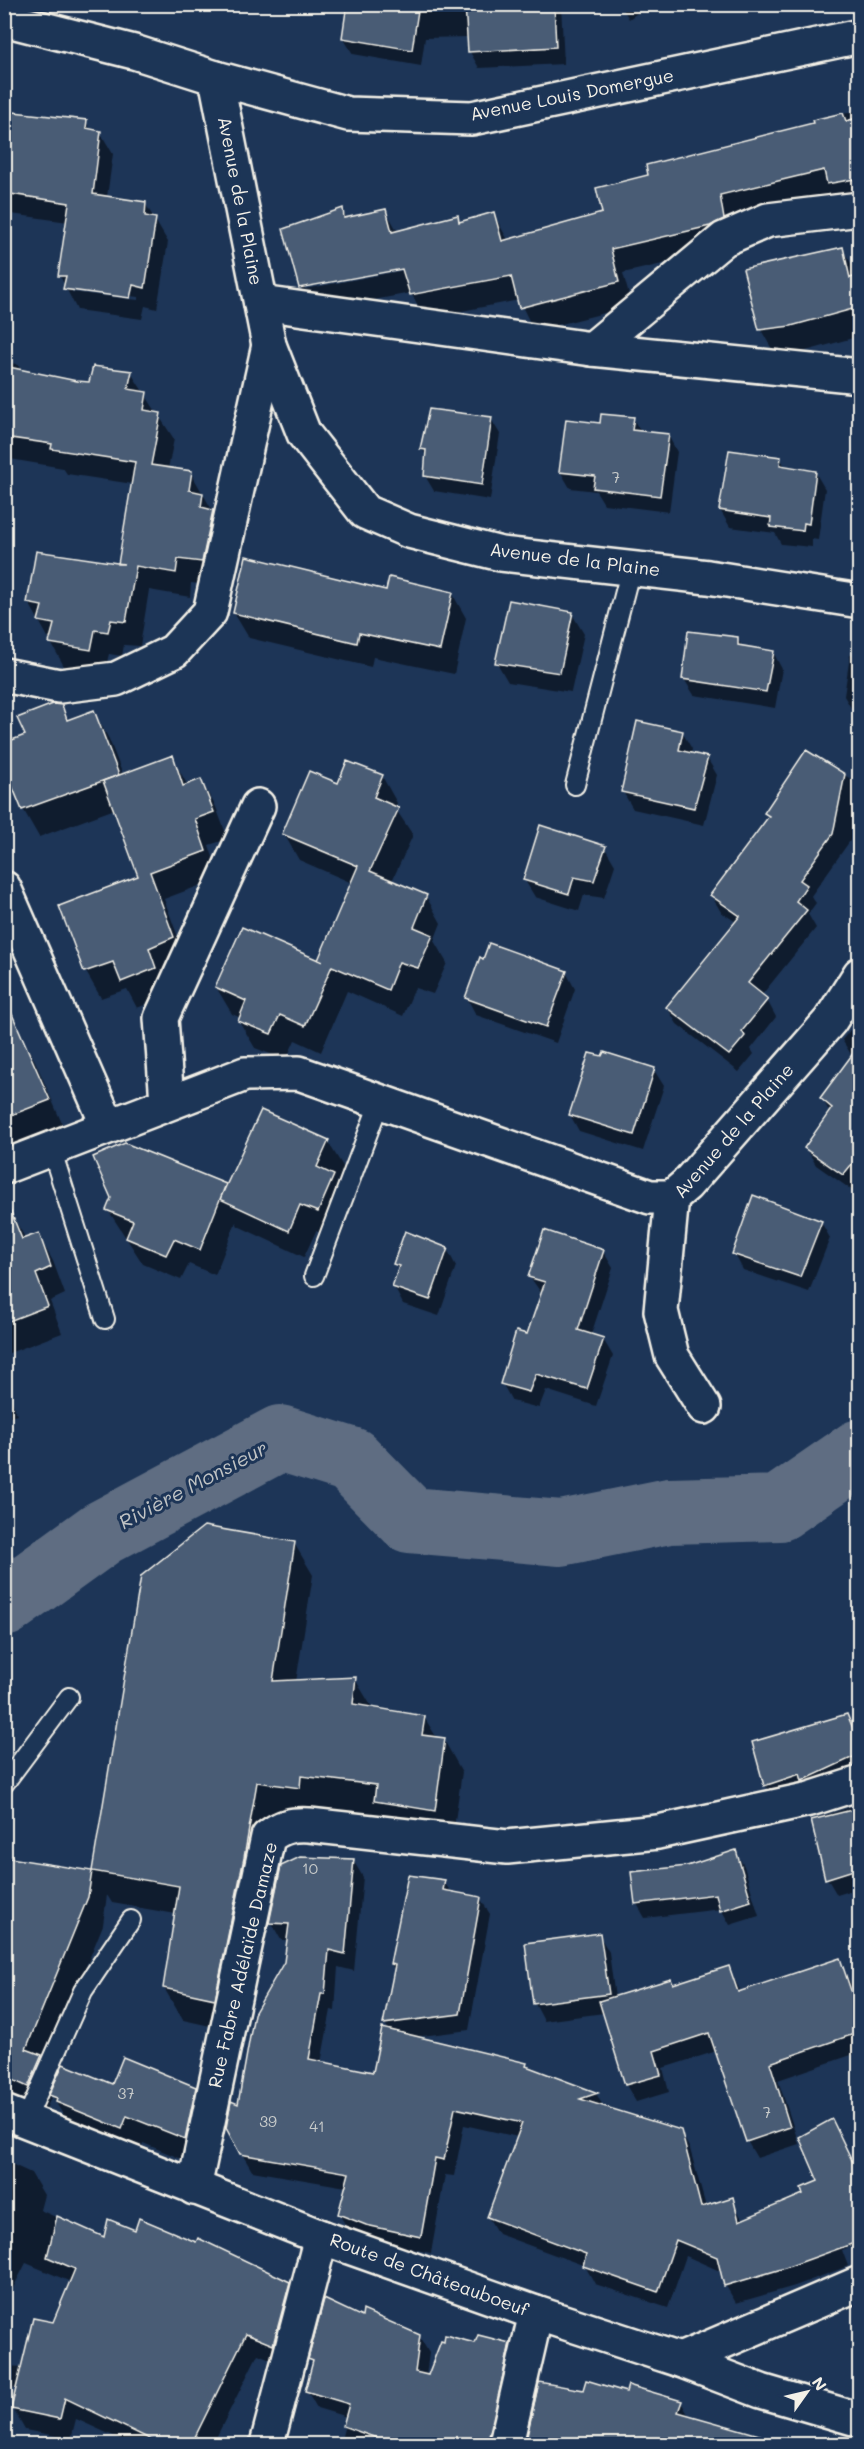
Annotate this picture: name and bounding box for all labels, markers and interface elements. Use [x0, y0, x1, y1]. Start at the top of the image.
street label: Avenue Louis Domergue [468, 62, 676, 126]
street label: Avenue de la Plaine [213, 114, 269, 287]
house number: 7 [612, 467, 620, 487]
street label: Avenue de la Plaine [489, 537, 662, 581]
street label: Avenue de la Plaine [668, 1058, 798, 1203]
water label: Rivière Monsieur [114, 1434, 271, 1534]
street label: Rue Fabre Adélaïde Damaze [202, 1839, 282, 2090]
house number: 10 [302, 1858, 318, 1878]
house number: 37 [117, 2083, 135, 2103]
house number: 7 [763, 2102, 771, 2122]
house number: 39 [259, 2111, 277, 2131]
house number: 41 [309, 2116, 325, 2136]
street label: Route de Châteauboeuf [327, 2227, 533, 2322]
north arrow [777, 2362, 837, 2422]
text: N [808, 2372, 832, 2394]

